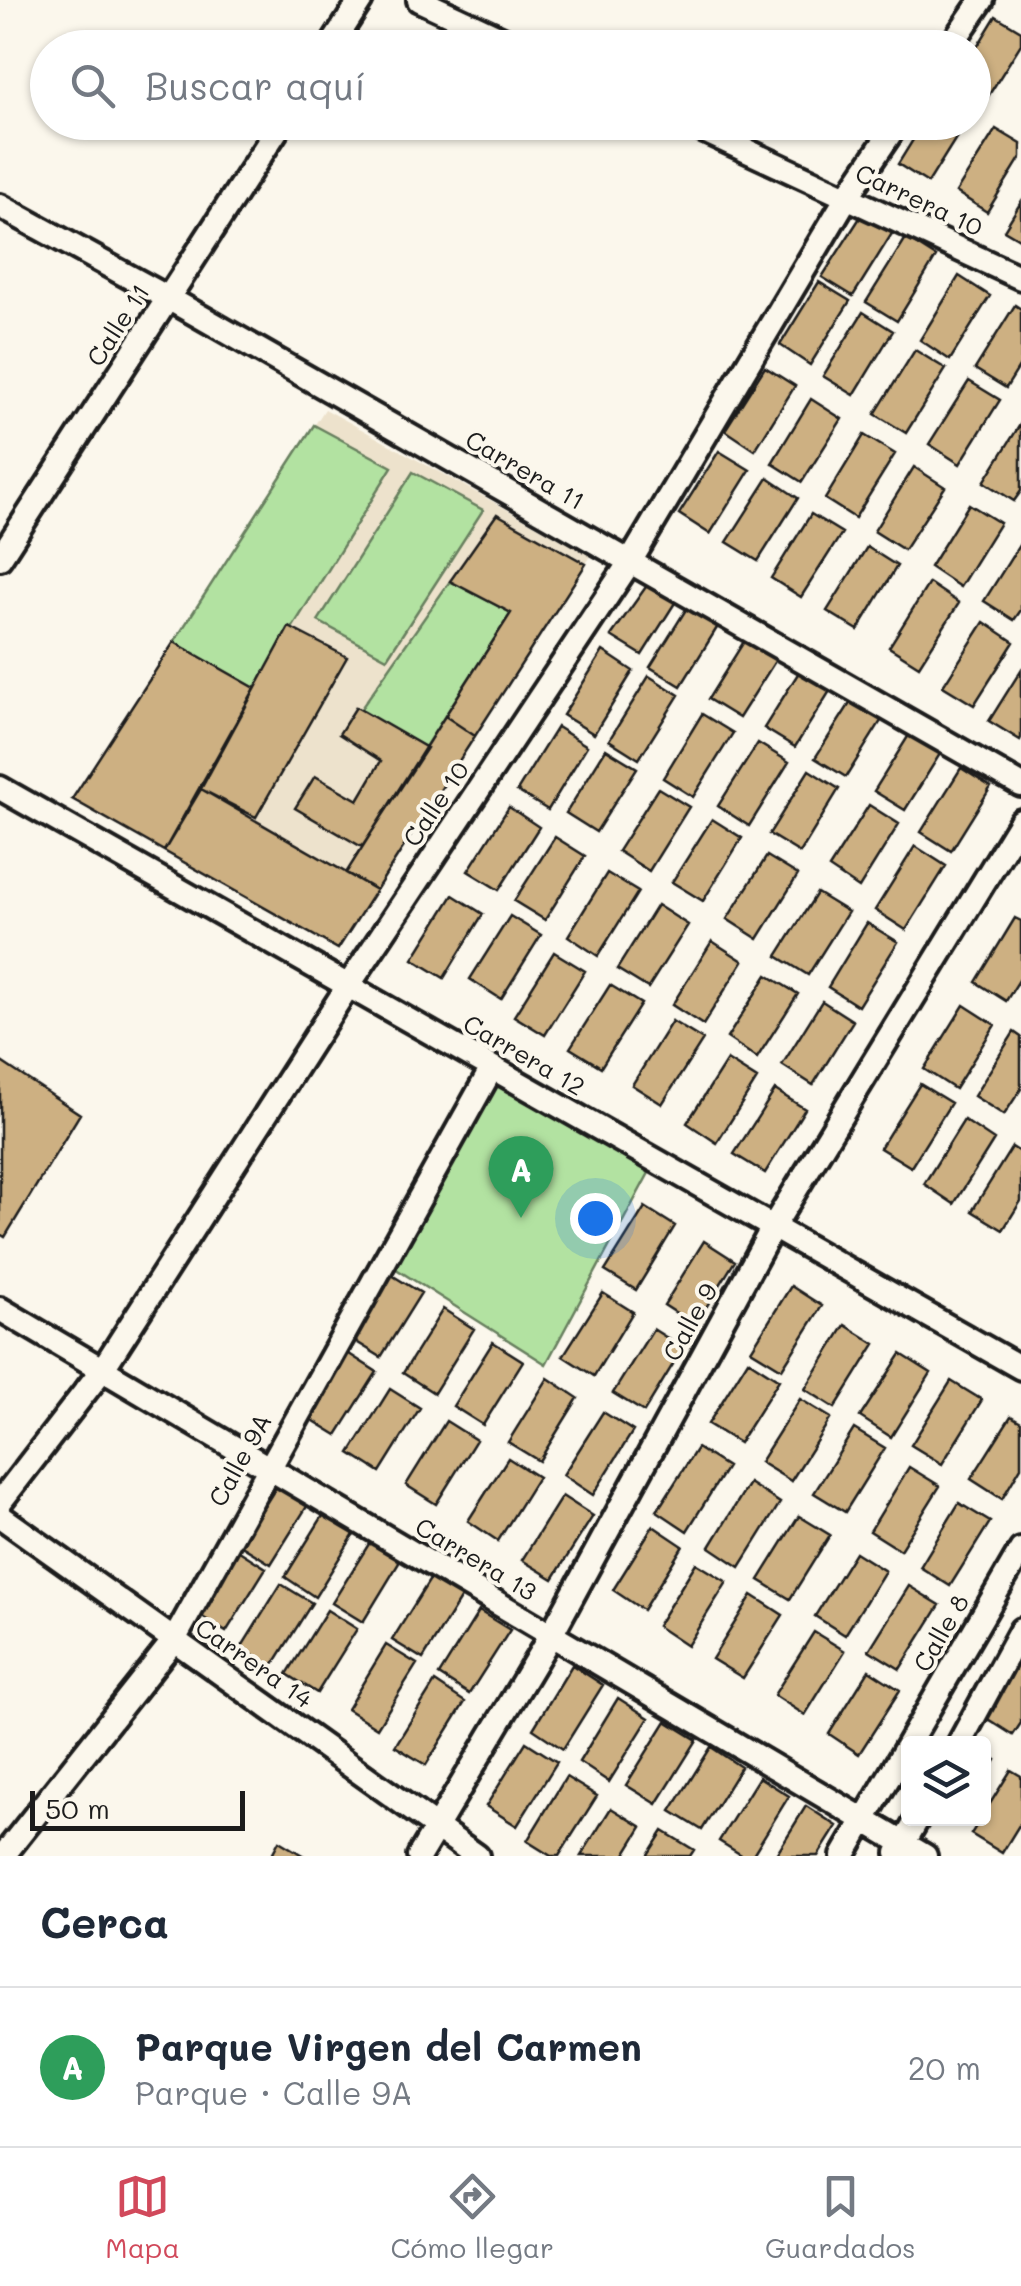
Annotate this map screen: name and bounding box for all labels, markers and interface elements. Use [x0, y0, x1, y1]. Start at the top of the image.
search box [30, 30, 991, 140]
icon: search [65, 58, 120, 113]
text: Buscar aquí [145, 60, 366, 110]
street label: Carrera 10 [851, 156, 988, 242]
street label: Calle 11 [79, 277, 156, 372]
street label: Carrera 11 [460, 422, 591, 516]
street label: Calle 10 [395, 755, 475, 852]
street label: Carrera 12 [458, 1006, 591, 1102]
pin: A [488, 1136, 554, 1218]
your location [570, 1193, 621, 1244]
street label: Calle 9 [655, 1277, 724, 1366]
street label: Calle 9A [201, 1407, 278, 1512]
street label: Carrera 13 [410, 1509, 543, 1607]
street label: Calle 8 [905, 1588, 975, 1677]
street label: Carrera 14 [190, 1610, 320, 1714]
map controls [901, 1736, 991, 1826]
button: layers [901, 1736, 991, 1826]
scale bar [30, 1786, 245, 1830]
text: 50 m [45, 1790, 110, 1826]
text: Cerca [40, 1894, 169, 1949]
text: Parque Virgen del Carmen [135, 2021, 642, 2071]
text: A [61, 2046, 84, 2088]
text: 20 m [908, 2046, 981, 2088]
text: Parque · Calle 9A [135, 2071, 413, 2113]
tab: Mapa [105, 2169, 180, 2265]
tab: Cómo llegar [391, 2169, 554, 2265]
tab: Guardados [765, 2169, 916, 2265]

